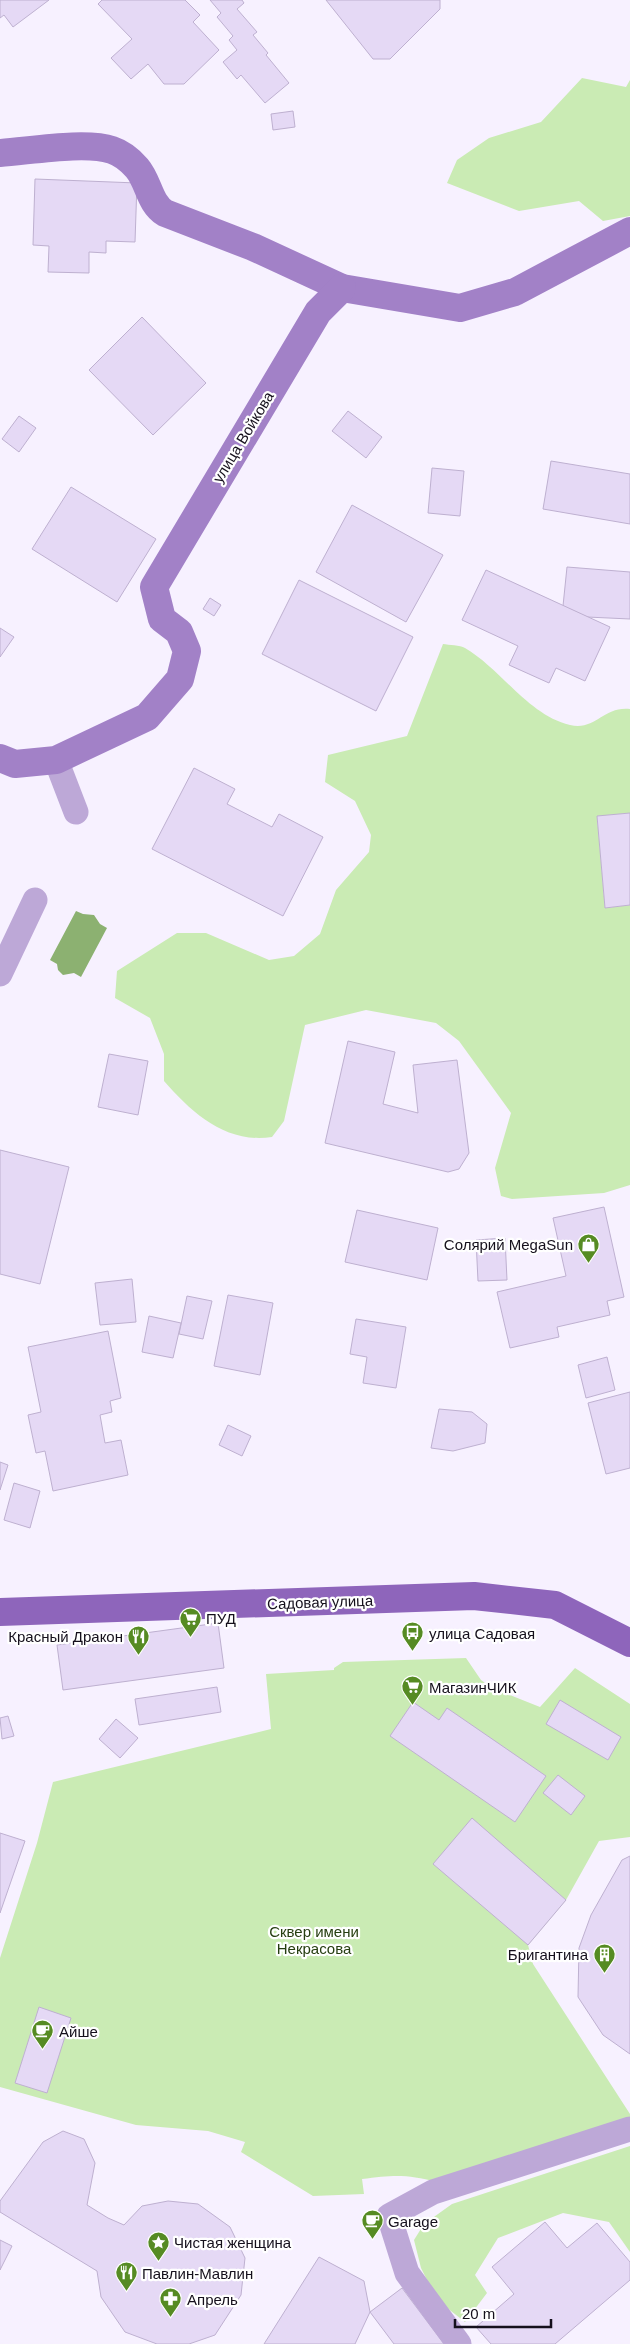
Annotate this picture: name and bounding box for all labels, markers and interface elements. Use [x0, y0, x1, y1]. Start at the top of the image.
street label: улица Войкова [209, 388, 277, 486]
shop icon: Солярий MegaSun [577, 1232, 601, 1263]
place label: Солярий MegaSun [444, 1236, 573, 1253]
street label: Садовая улица [267, 1592, 374, 1612]
supermarket icon: ПУД [178, 1606, 202, 1637]
place label: ПУД [206, 1610, 236, 1627]
bus stop icon: улица Садовая [401, 1621, 425, 1652]
restaurant icon: Красный Дракон [127, 1624, 151, 1655]
place label: улица Садовая [429, 1625, 535, 1642]
place label: Красный Дракон [8, 1628, 123, 1645]
supermarket icon: МагазинЧИК [401, 1675, 425, 1706]
place label: МагазинЧИК [429, 1679, 517, 1696]
park label: Сквер имени Некрасова [269, 1923, 359, 1957]
building icon: Бригантина [592, 1942, 616, 1973]
place label: Бригантина [508, 1946, 589, 1963]
cafe icon: Айше [31, 2019, 55, 2050]
place label: Айше [59, 2023, 98, 2040]
cafe icon: Garage [360, 2209, 384, 2240]
place label: Garage [388, 2213, 438, 2230]
place icon: Чистая женщина [146, 2230, 170, 2261]
place label: Чистая женщина [174, 2234, 292, 2251]
restaurant icon: Павлин-Мавлин [114, 2261, 138, 2292]
place label: Павлин-Мавлин [142, 2265, 253, 2282]
pharmacy icon: Апрель [159, 2287, 183, 2318]
place label: Апрель [187, 2291, 238, 2308]
scale bar [455, 2296, 551, 2328]
text: 20 m [462, 2305, 495, 2322]

